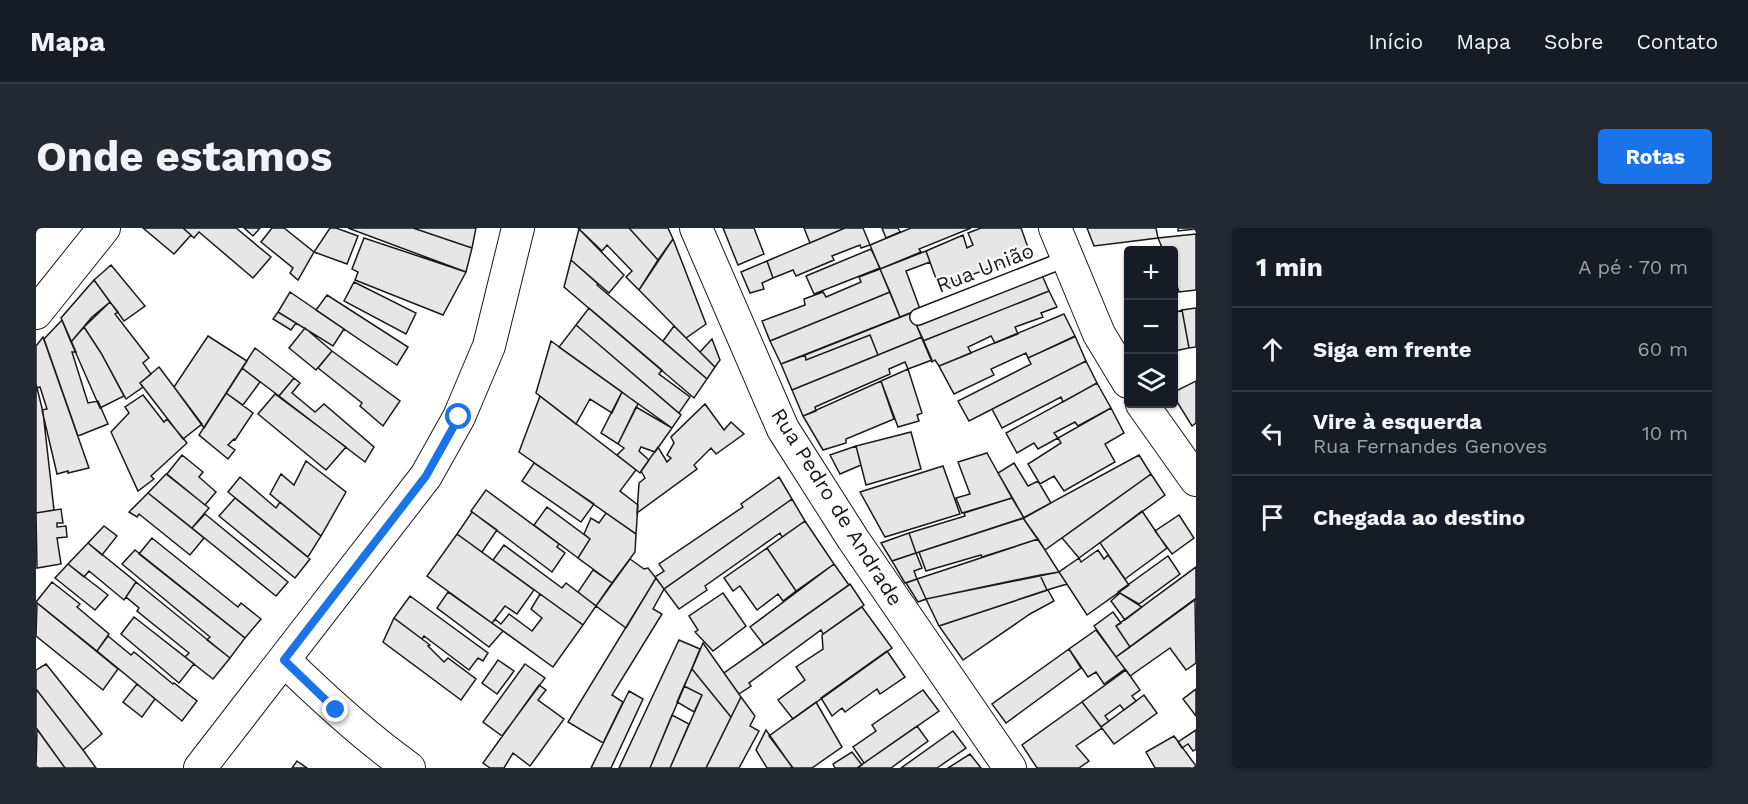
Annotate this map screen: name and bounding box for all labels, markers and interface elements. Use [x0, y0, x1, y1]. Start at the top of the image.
text: Mapa [30, 25, 105, 58]
text: Início [1368, 29, 1423, 54]
text: Mapa [1456, 29, 1511, 54]
text: Sobre [1544, 29, 1603, 54]
text: Contato [1636, 29, 1718, 54]
button: Rotas [1598, 129, 1712, 184]
text: Onde estamos [36, 132, 332, 181]
street label: Rua União [932, 237, 1037, 298]
map controls [1124, 246, 1178, 408]
button: + [1124, 246, 1178, 300]
text: 1 min [1256, 252, 1323, 282]
text: A pé · 70 m [1578, 255, 1688, 279]
button: − [1124, 300, 1178, 354]
icon: ahead [1256, 333, 1289, 366]
text: Siga em frente [1313, 337, 1471, 362]
text: 60 m [1638, 337, 1688, 361]
button: layers [1124, 354, 1178, 408]
route start [445, 403, 471, 429]
street label: Rua Pedro de Andrade [766, 403, 908, 610]
text: Vire à esquerda [1313, 409, 1482, 434]
icon: left [1256, 417, 1289, 450]
text: 10 m [1642, 421, 1688, 445]
text: Rua Fernandes Genoves [1313, 434, 1547, 458]
icon: arrive [1256, 501, 1289, 534]
text: Chegada ao destino [1313, 505, 1525, 530]
route end [322, 696, 348, 722]

